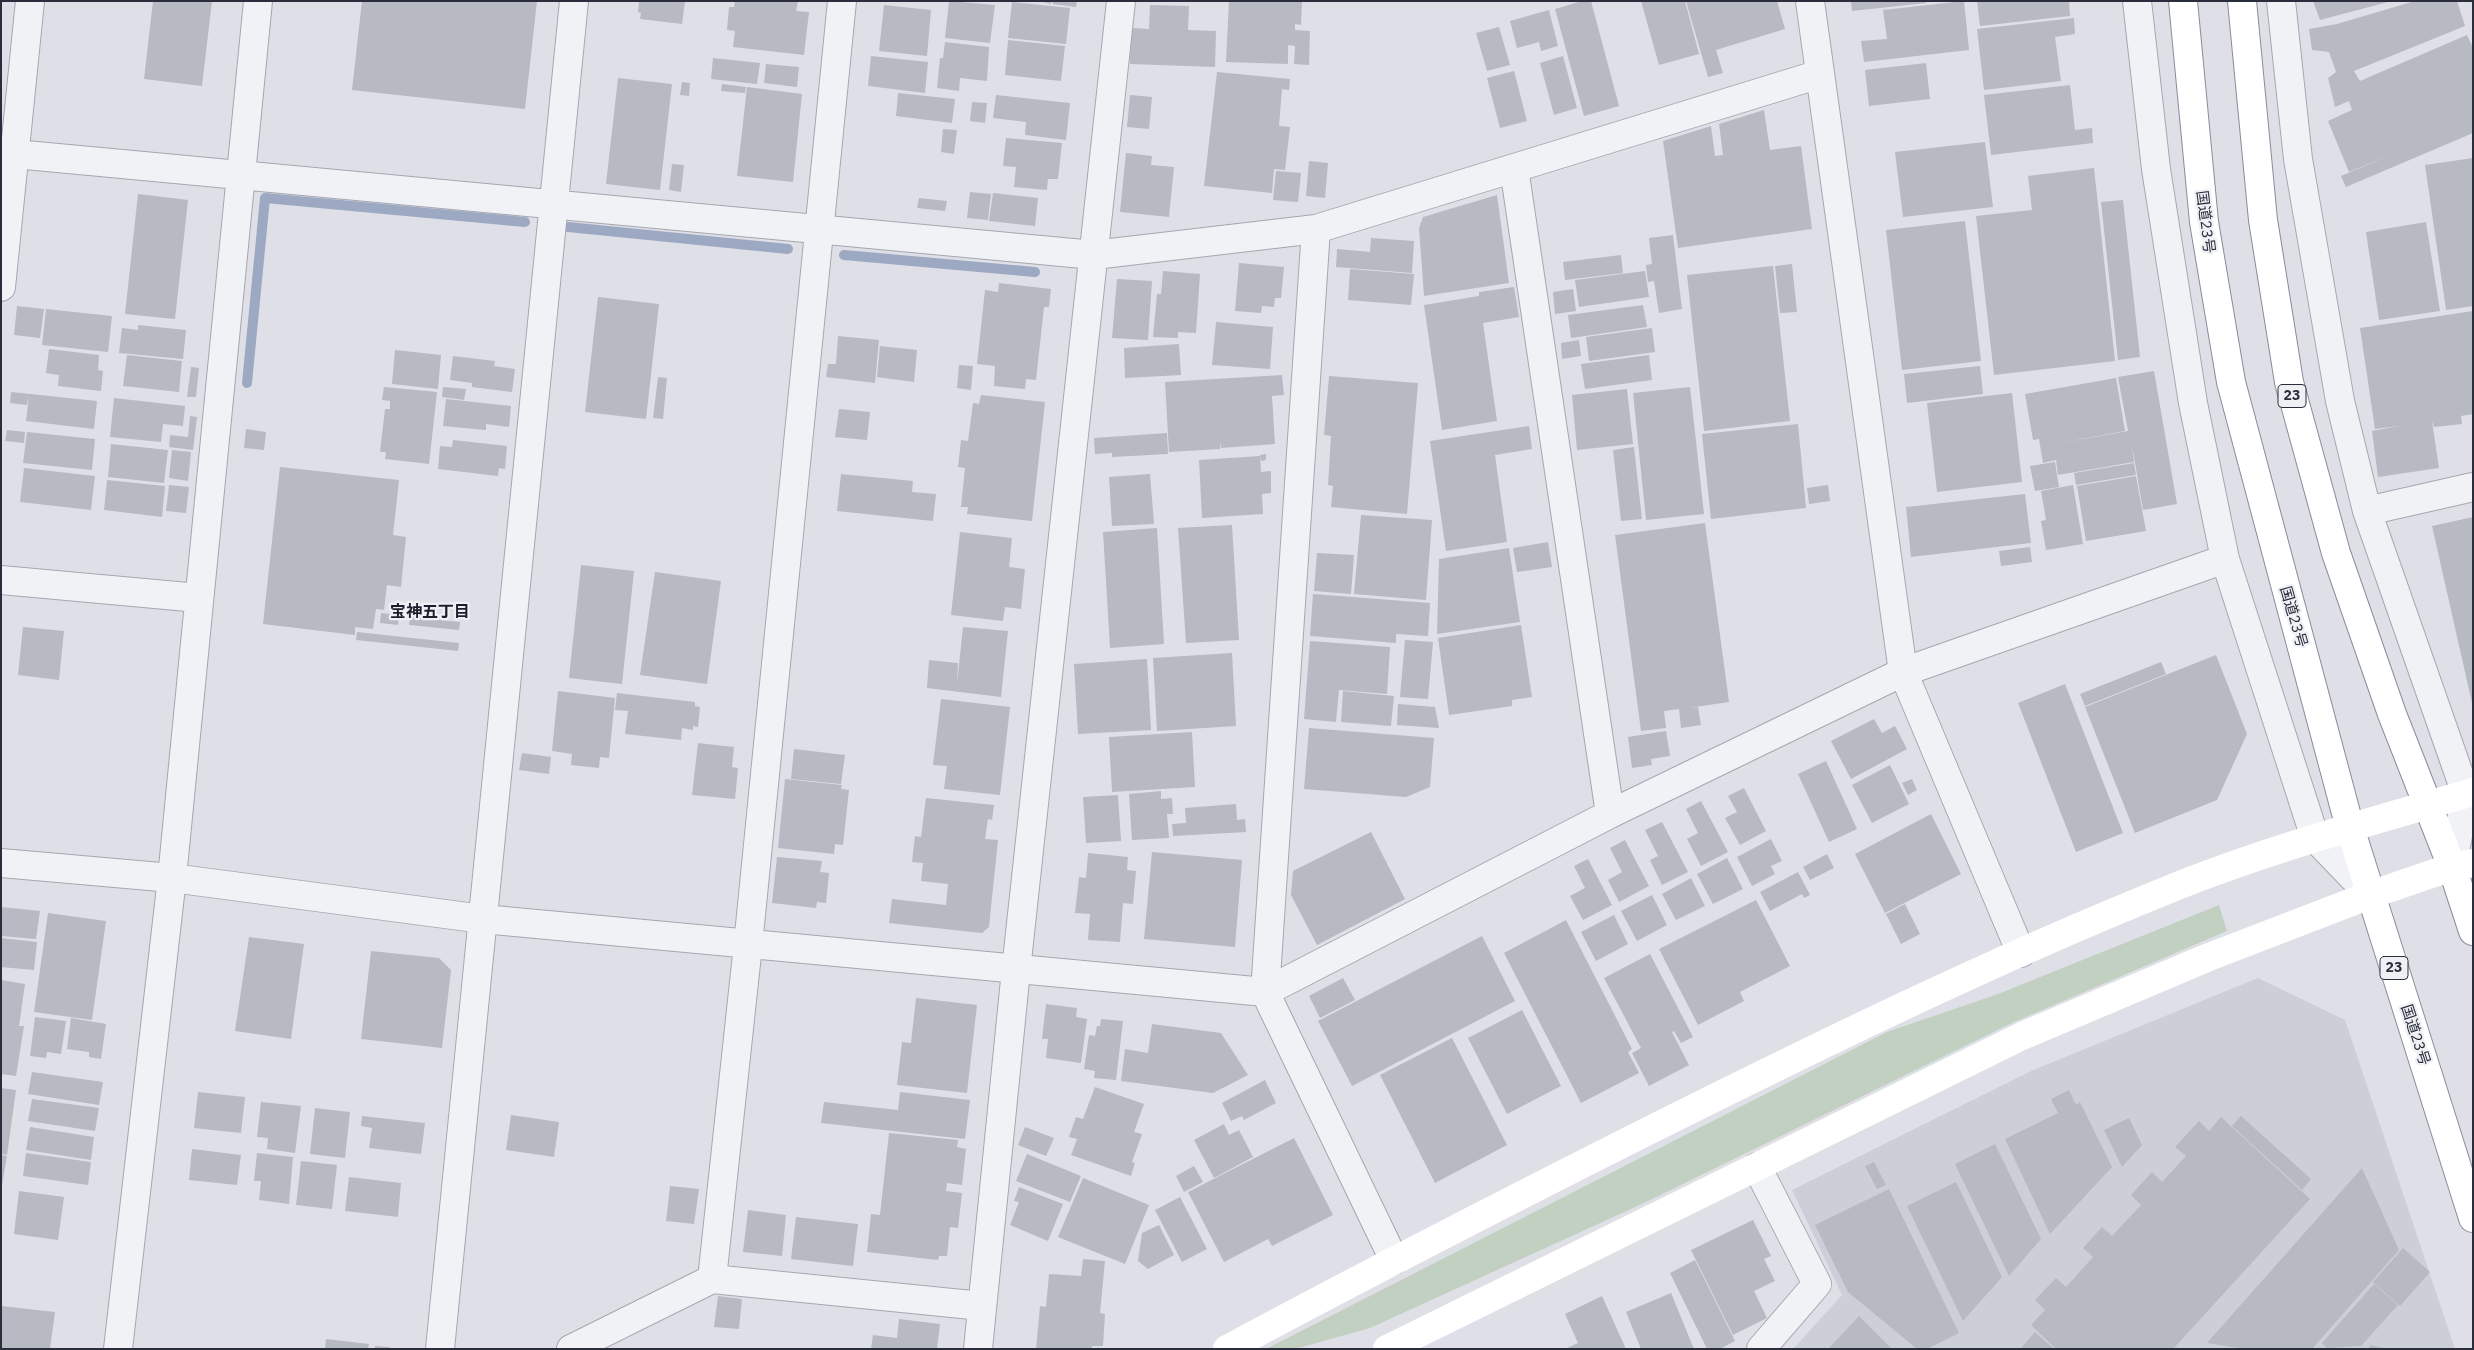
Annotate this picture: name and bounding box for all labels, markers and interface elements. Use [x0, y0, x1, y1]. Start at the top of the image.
street label: 国道23号 [2192, 190, 2218, 254]
road number: 23 [2278, 384, 2306, 408]
street label: 国道23号 [2276, 584, 2310, 650]
district label: 宝神五丁目 [390, 602, 470, 622]
road number: 23 [2380, 956, 2408, 980]
street label: 国道23号 [2397, 1002, 2433, 1068]

